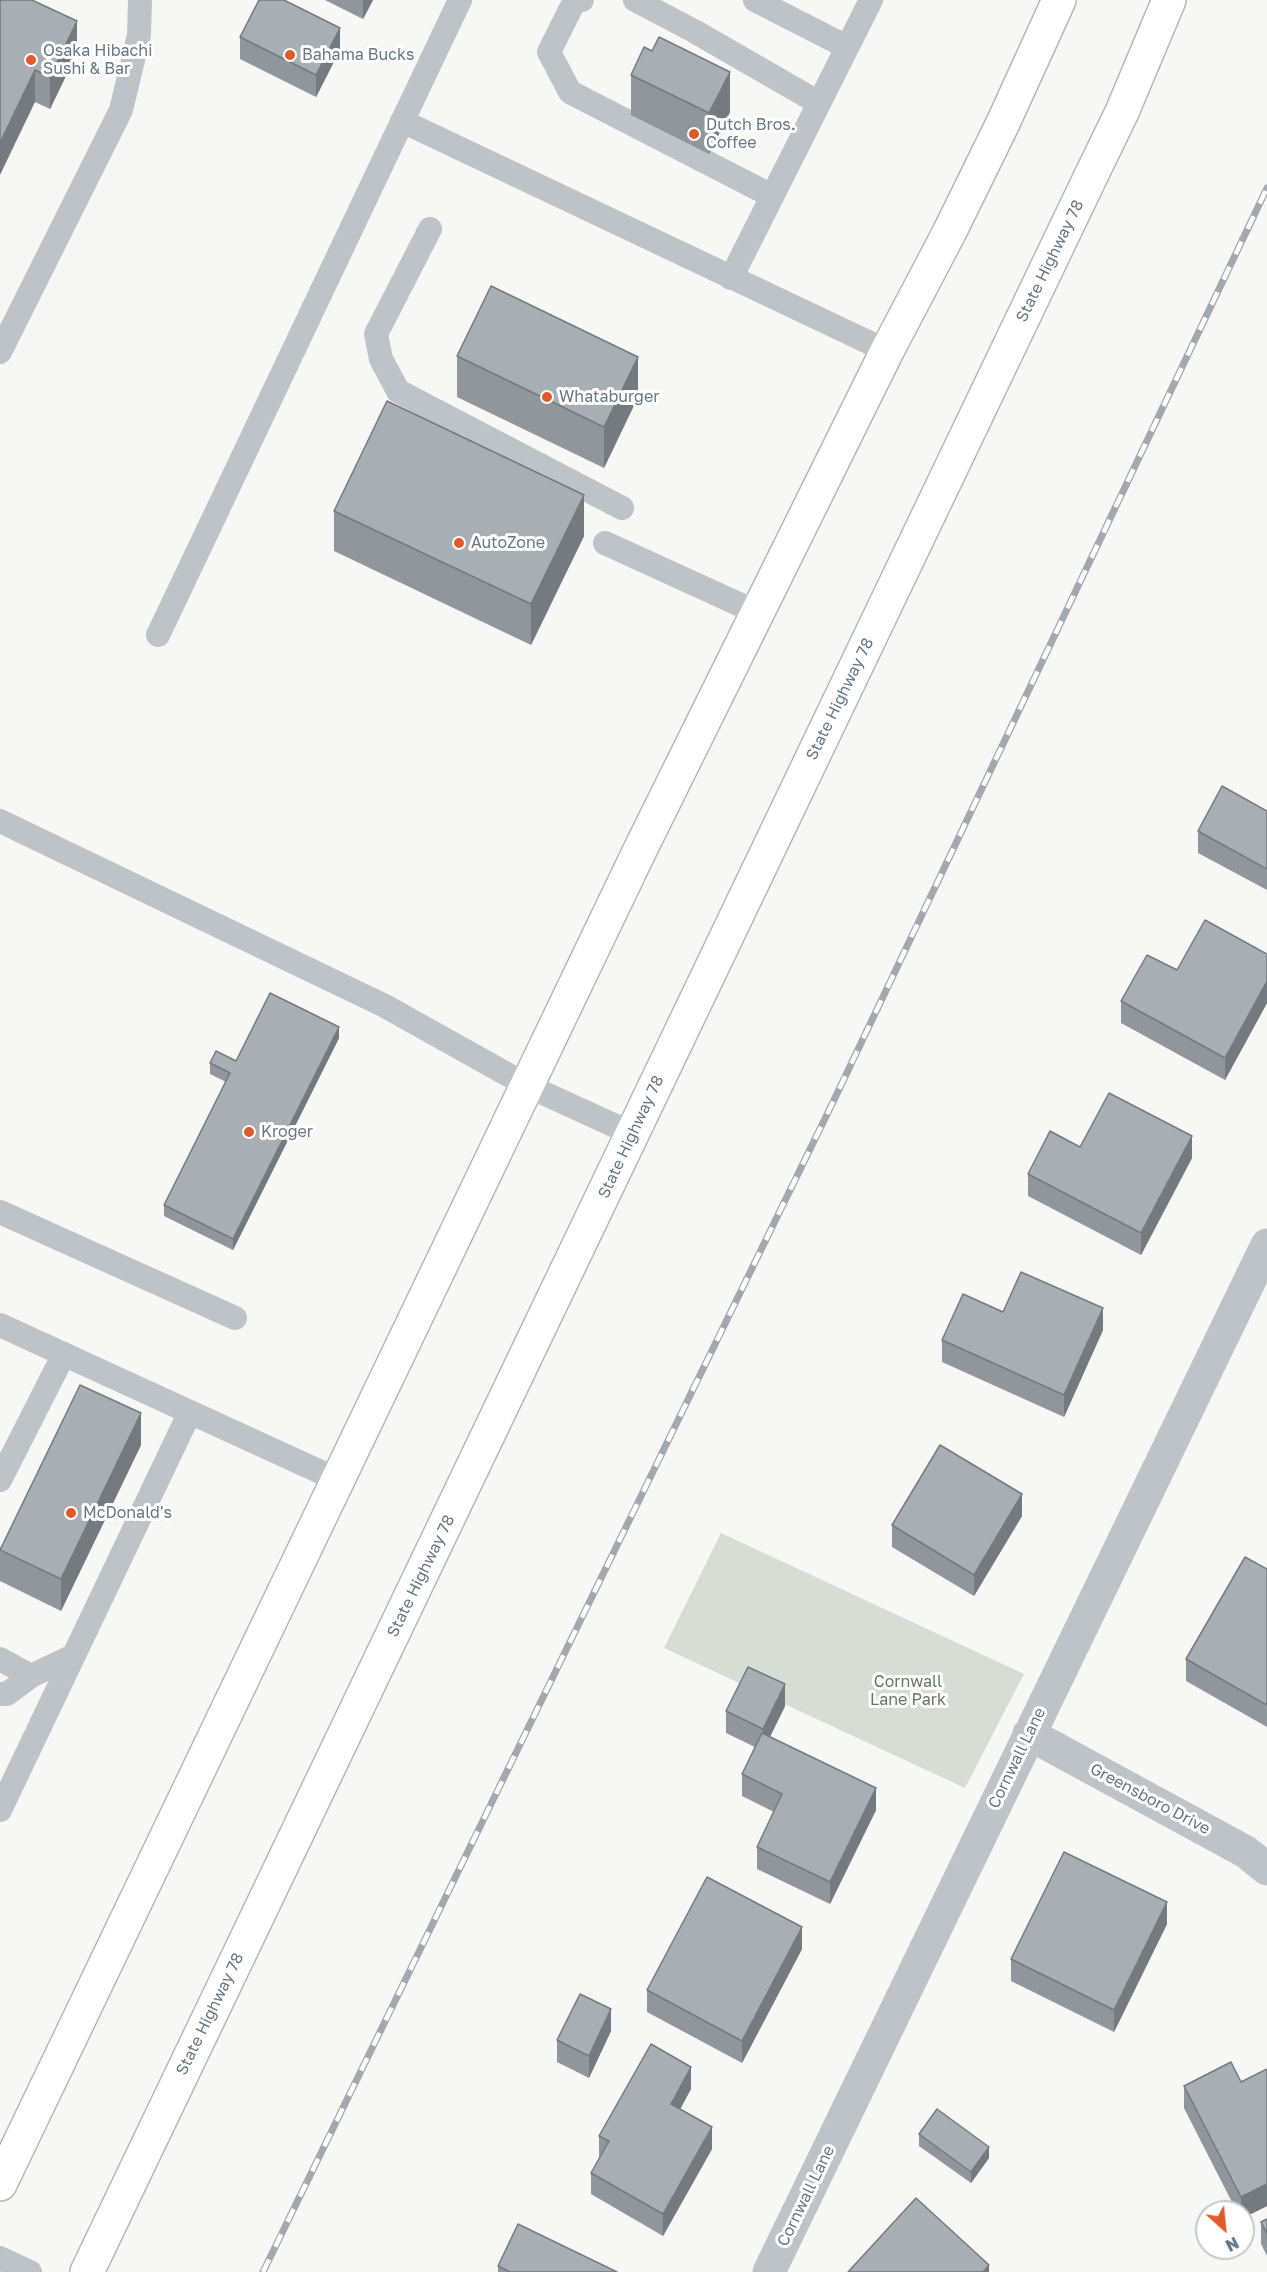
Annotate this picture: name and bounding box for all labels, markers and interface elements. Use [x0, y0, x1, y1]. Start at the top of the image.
place label: Osaka Hibachi Sushi & Bar [43, 41, 152, 79]
place label: Bahama Bucks [302, 45, 414, 65]
marker: Bahama Bucks [283, 48, 297, 62]
marker: Osaka Hibachi Sushi & Bar [24, 53, 38, 67]
place label: Dutch Bros. Coffee [706, 115, 796, 153]
marker: Dutch Bros. Coffee [687, 127, 701, 141]
street label: State Highway 78 [1012, 197, 1088, 325]
place label: Whataburger [559, 387, 659, 407]
marker: Whataburger [540, 390, 554, 404]
place label: AutoZone [471, 533, 545, 553]
marker: AutoZone [452, 536, 466, 550]
street label: State Highway 78 [802, 635, 878, 763]
street label: State Highway 78 [594, 1072, 668, 1202]
place label: Kroger [261, 1122, 313, 1142]
marker: Kroger [242, 1125, 256, 1139]
place label: McDonald's [83, 1503, 172, 1523]
marker: McDonald's [64, 1506, 78, 1520]
street label: State Highway 78 [383, 1512, 459, 1640]
park label: Cornwall Lane Park [870, 1672, 946, 1710]
street label: Cornwall Lane [984, 1704, 1050, 1812]
street label: Greensboro Drive [1087, 1759, 1213, 1839]
street label: State Highway 78 [172, 1950, 248, 2078]
street label: Cornwall Lane [773, 2142, 839, 2250]
north arrow [1195, 2200, 1255, 2260]
text: N [1222, 2233, 1242, 2256]

